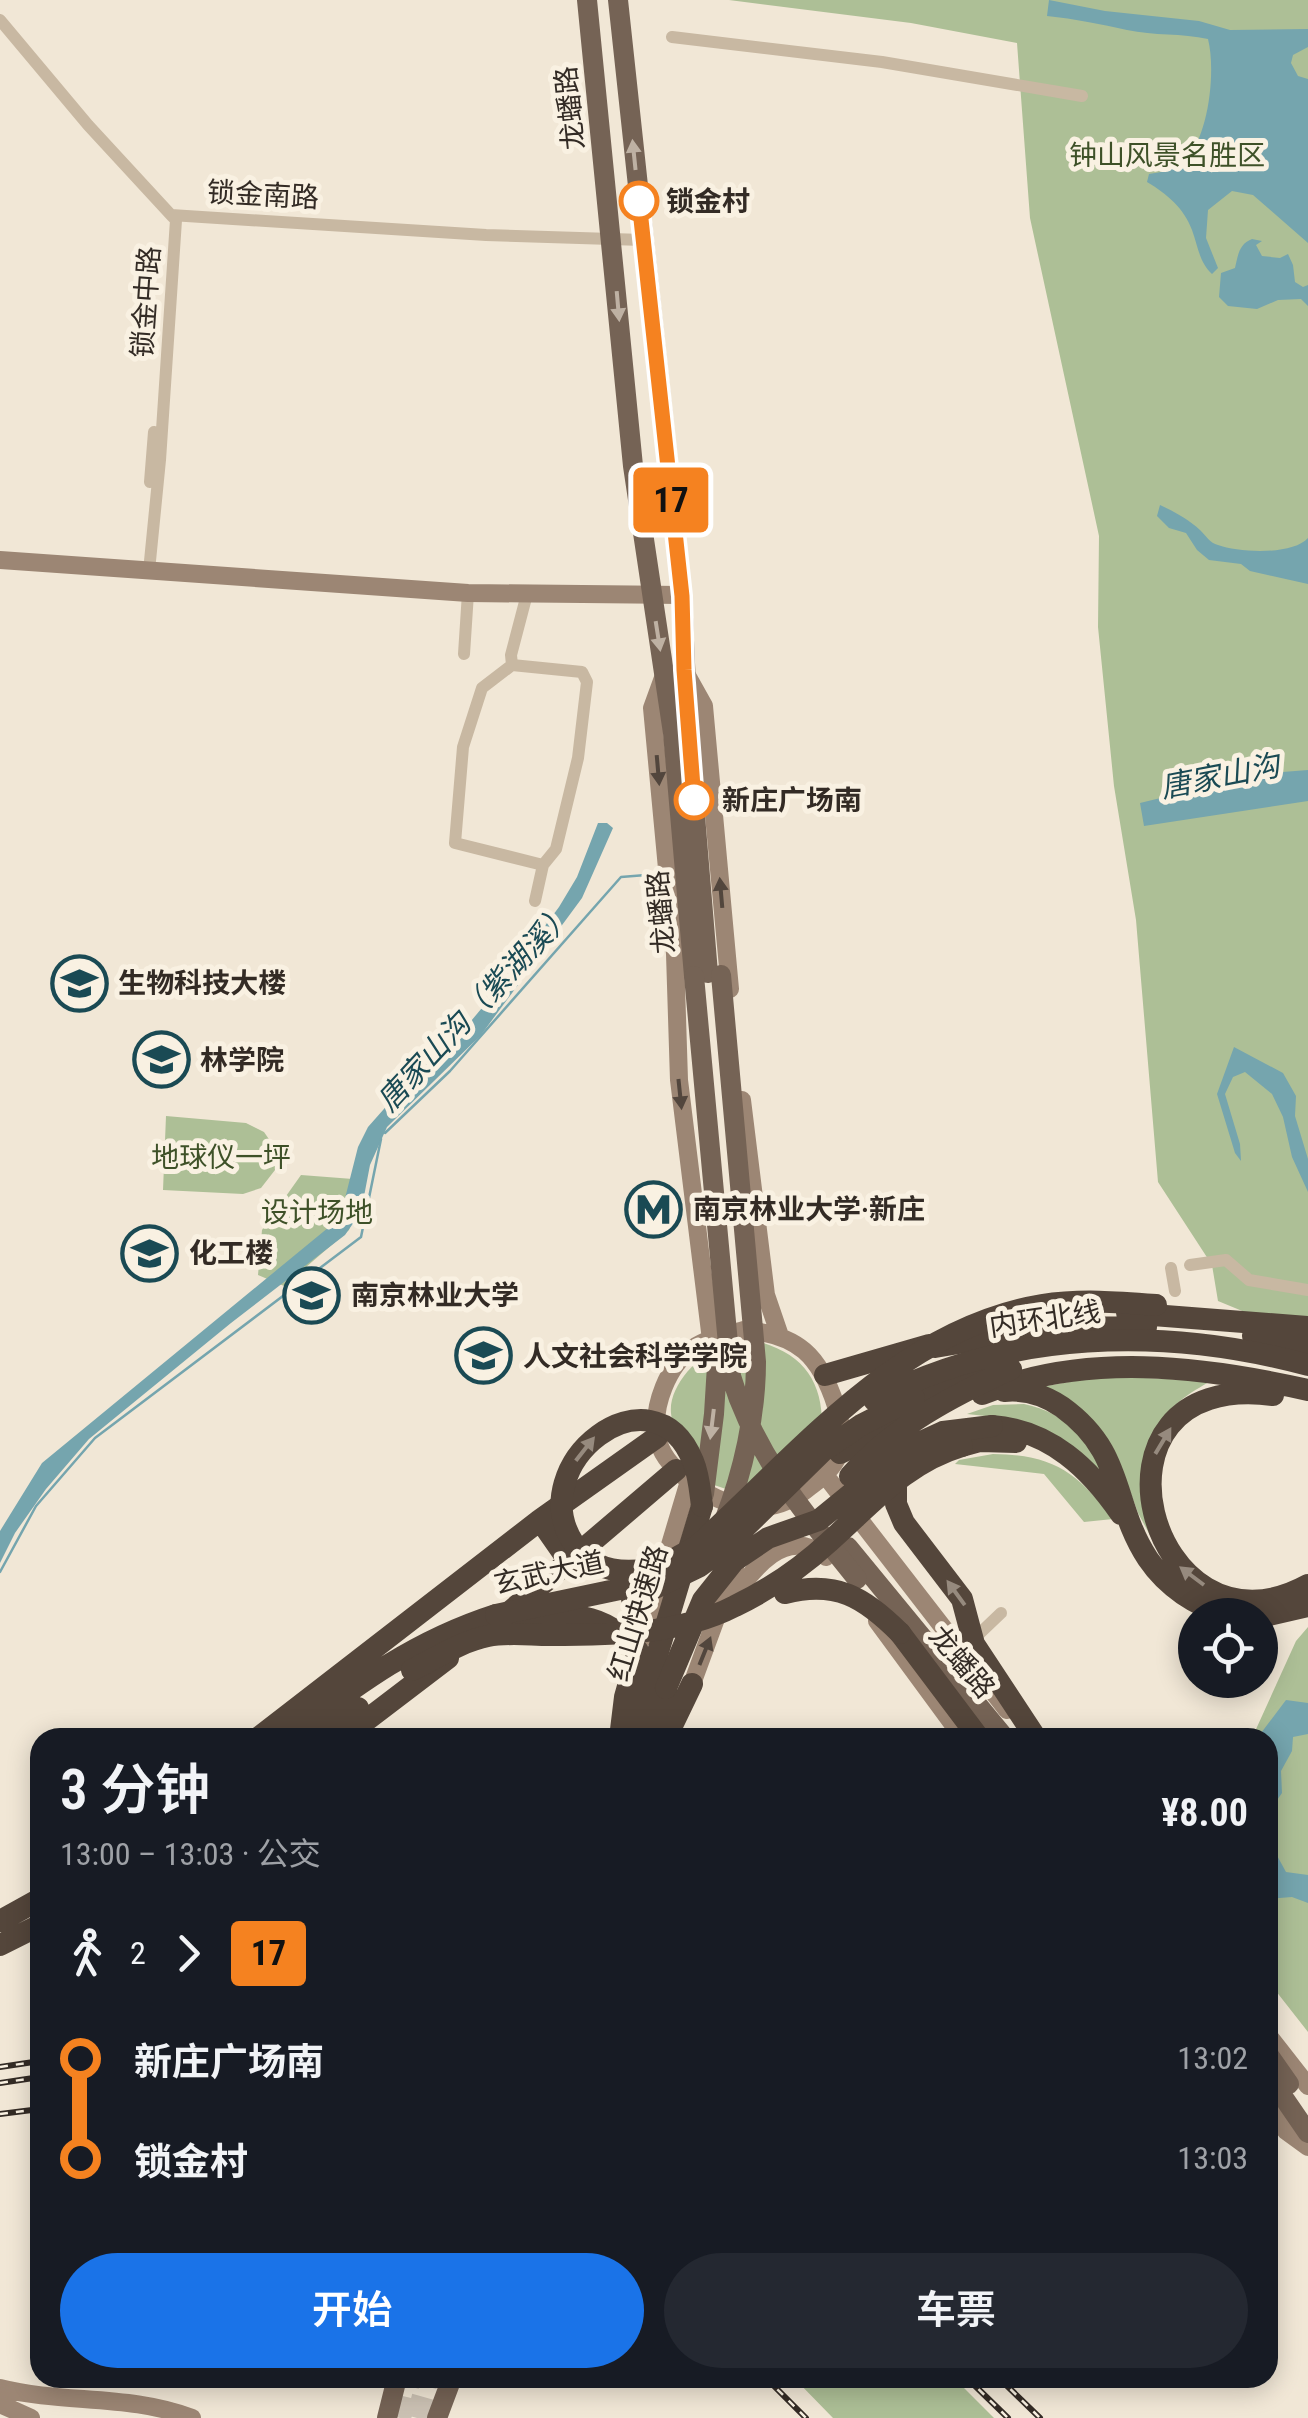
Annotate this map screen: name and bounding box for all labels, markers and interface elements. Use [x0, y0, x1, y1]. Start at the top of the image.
street label: 龙蟠路 [549, 64, 591, 152]
one-way arrow [626, 139, 642, 170]
park label: 钟山风景名胜区 [1069, 139, 1265, 172]
street label: 锁金南路 [206, 176, 320, 214]
marker: 锁金村 [620, 182, 658, 220]
place label: 锁金村 [666, 185, 750, 218]
street label: 锁金中路 [126, 245, 166, 359]
one-way arrow [610, 291, 626, 322]
line badge: 17 [626, 468, 716, 532]
text: 17 [653, 480, 689, 521]
one-way arrow [651, 620, 666, 652]
water label: 唐家山沟 [1158, 747, 1285, 805]
one-way arrow [650, 754, 666, 786]
marker: 新庄广场南 [675, 781, 713, 819]
place label: 新庄广场南 [722, 784, 862, 817]
street label: 龙蟠路 [641, 869, 681, 955]
one-way arrow [713, 876, 729, 908]
water label: 唐家山沟（紫湖溪） [370, 896, 580, 1118]
school or university icon: 生物科技大楼 [49, 953, 109, 1013]
place label: 生物科技大楼 [118, 967, 286, 1000]
school or university icon: 林学院 [131, 1030, 191, 1090]
place label: 林学院 [200, 1044, 284, 1077]
one-way arrow [673, 1078, 689, 1110]
park label: 地球仪一坪 [151, 1141, 291, 1174]
metro station icon: 南京林业大学·新庄 [624, 1179, 684, 1239]
place label: 南京林业大学·新庄 [693, 1193, 925, 1226]
park label: 设计场地 [261, 1196, 373, 1229]
school or university icon: 化工楼 [120, 1223, 180, 1283]
place label: 化工楼 [189, 1237, 273, 1270]
school or university icon: 南京林业大学 [282, 1265, 342, 1325]
place label: 南京林业大学 [351, 1279, 519, 1312]
street label: 内环北线 [987, 1295, 1103, 1343]
school or university icon: 人文社会科学学院 [454, 1326, 514, 1386]
place label: 人文社会科学学院 [523, 1340, 747, 1373]
one-way arrow [704, 1409, 720, 1441]
one-way arrow [1154, 1427, 1171, 1455]
one-way arrow [574, 1437, 595, 1462]
street label: 红山快速路 [602, 1541, 674, 1685]
street label: 玄武大道 [491, 1545, 607, 1601]
one-way arrow [1179, 1566, 1205, 1586]
one-way arrow [947, 1580, 966, 1606]
map controls [1178, 1598, 1278, 1698]
button: locate [1178, 1598, 1278, 1698]
street label: 龙蟠路 [922, 1619, 1002, 1705]
one-way arrow [697, 1636, 713, 1666]
text: 3 分钟 [60, 1758, 210, 1822]
text: ¥8.00 [1161, 1791, 1248, 1835]
text: 13:00 – 13:03 · 公交 [60, 1835, 321, 1873]
icon: walk [60, 1926, 115, 1981]
icon: forward [161, 1926, 216, 1981]
text: 17 [251, 1933, 286, 1974]
text: 2 [130, 1934, 146, 1972]
text: 13:02 [1177, 2039, 1248, 2077]
text: 新庄广场南 [134, 2040, 324, 2084]
text: 13:03 [1177, 2139, 1248, 2177]
text: 锁金村 [134, 2140, 248, 2184]
button: 开始 [60, 2253, 644, 2368]
button: 车票 [664, 2253, 1248, 2368]

